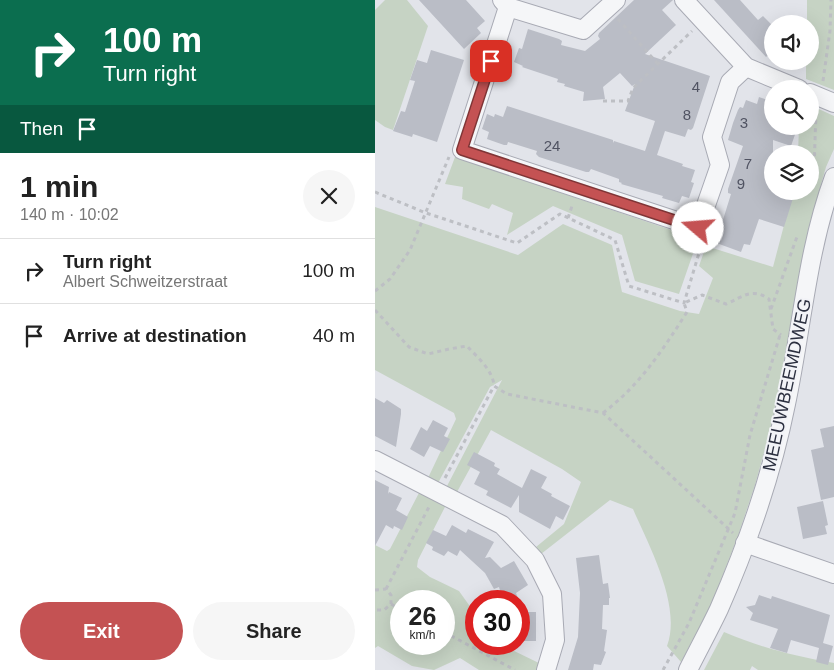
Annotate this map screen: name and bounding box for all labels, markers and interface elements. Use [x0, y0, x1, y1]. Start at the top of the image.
map controls [764, 15, 819, 200]
button: sound [764, 15, 819, 70]
icon: right [20, 20, 85, 85]
text: 100 m [103, 20, 202, 59]
pin [470, 40, 512, 82]
icon: arrive [477, 47, 505, 75]
text: Turn right [103, 61, 196, 86]
house number: 4 [692, 78, 700, 95]
button: search [764, 80, 819, 135]
house number: 8 [683, 106, 691, 123]
house number: 3 [740, 114, 748, 131]
icon: arrive [73, 115, 101, 143]
text: Then [20, 118, 63, 139]
house number: 24 [544, 137, 560, 154]
button: layers [764, 145, 819, 200]
house number: 7 [744, 155, 752, 172]
text: 1 min [20, 170, 98, 203]
button: close [303, 170, 355, 222]
house number: 9 [737, 175, 745, 192]
position arrow [671, 201, 723, 253]
text: 140 m · 10:02 [20, 206, 119, 223]
text: Turn right [63, 251, 151, 272]
icon: right [20, 257, 48, 285]
text: 100 m [302, 260, 355, 281]
text: Albert Schweitzerstraat [63, 273, 228, 290]
street label: MEEUWBEEMDWEG [759, 297, 815, 473]
icon: arrive [20, 322, 48, 350]
text: Arrive at destination [63, 325, 247, 346]
text: 40 m [313, 325, 355, 346]
speed limit sign: 30 [465, 590, 530, 655]
button: Exit [20, 602, 183, 660]
button: Share [193, 602, 355, 660]
text: 26 [409, 602, 436, 630]
text: km/h [409, 628, 436, 642]

